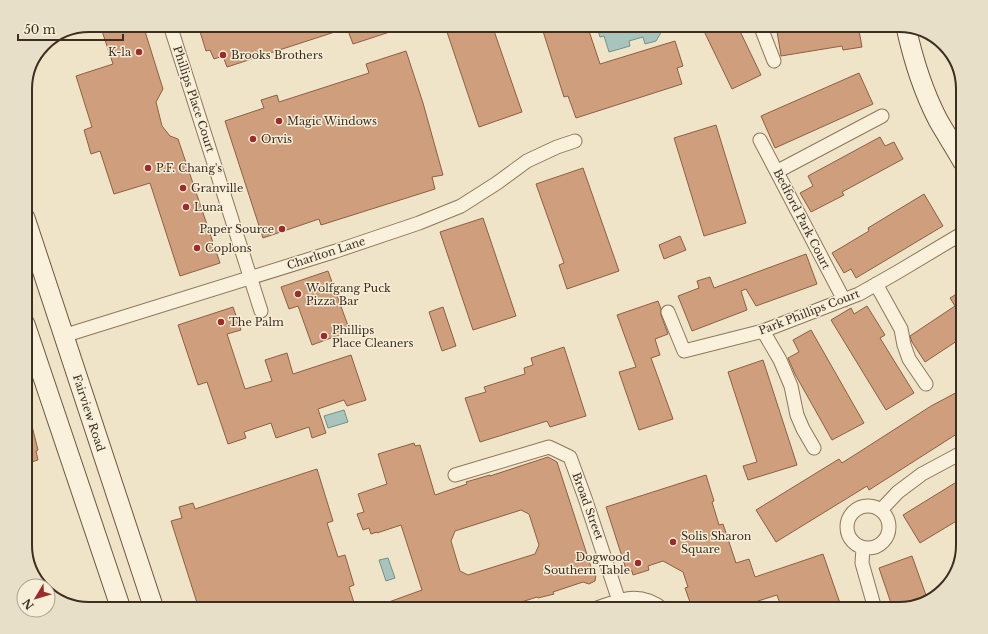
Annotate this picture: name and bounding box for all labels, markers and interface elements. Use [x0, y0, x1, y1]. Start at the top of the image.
scale bar [18, 16, 123, 42]
text: 50 m [24, 22, 56, 37]
street label: Phillips Place Court [170, 44, 218, 155]
place label: K-la [108, 45, 132, 59]
marker: K-la [134, 47, 144, 57]
place label: Brooks Brothers [231, 48, 323, 62]
marker: Brooks Brothers [218, 50, 228, 60]
place label: Magic Windows [287, 114, 377, 128]
marker: Magic Windows [274, 116, 284, 126]
place label: Orvis [261, 132, 292, 146]
marker: Orvis [248, 134, 258, 144]
place label: P.F. Chang's [156, 161, 222, 175]
marker: P.F. Chang's [143, 163, 153, 173]
street label: Bedford Park Court [771, 166, 834, 272]
place label: Granville [191, 181, 243, 195]
marker: Granville [178, 183, 188, 193]
place label: Luna [194, 200, 224, 214]
marker: Luna [181, 202, 191, 212]
place label: Paper Source [200, 222, 274, 236]
marker: Paper Source [277, 224, 287, 234]
street label: Charlton Lane [285, 234, 367, 272]
place label: Coplons [205, 241, 252, 255]
marker: Coplons [192, 243, 202, 253]
place label: Wolfgang Puck Pizza Bar [305, 281, 391, 308]
street label: Park Phillips Court [757, 286, 862, 338]
marker: Wolfgang Puck Pizza Bar [293, 289, 303, 299]
place label: The Palm [229, 315, 284, 329]
marker: The Palm [216, 317, 226, 327]
place label: Phillips Place Cleaners [332, 323, 414, 350]
marker: Phillips Place Cleaners [319, 331, 329, 341]
street label: Fairview Road [70, 373, 108, 454]
street label: Broad Street [569, 470, 607, 542]
place label: Solis Sharon Square [681, 529, 752, 556]
marker: Solis Sharon Square [668, 537, 678, 547]
place label: Dogwood Southern Table [544, 550, 631, 577]
marker: Dogwood Southern Table [633, 558, 643, 568]
north arrow [16, 578, 56, 618]
text: N [19, 595, 37, 613]

